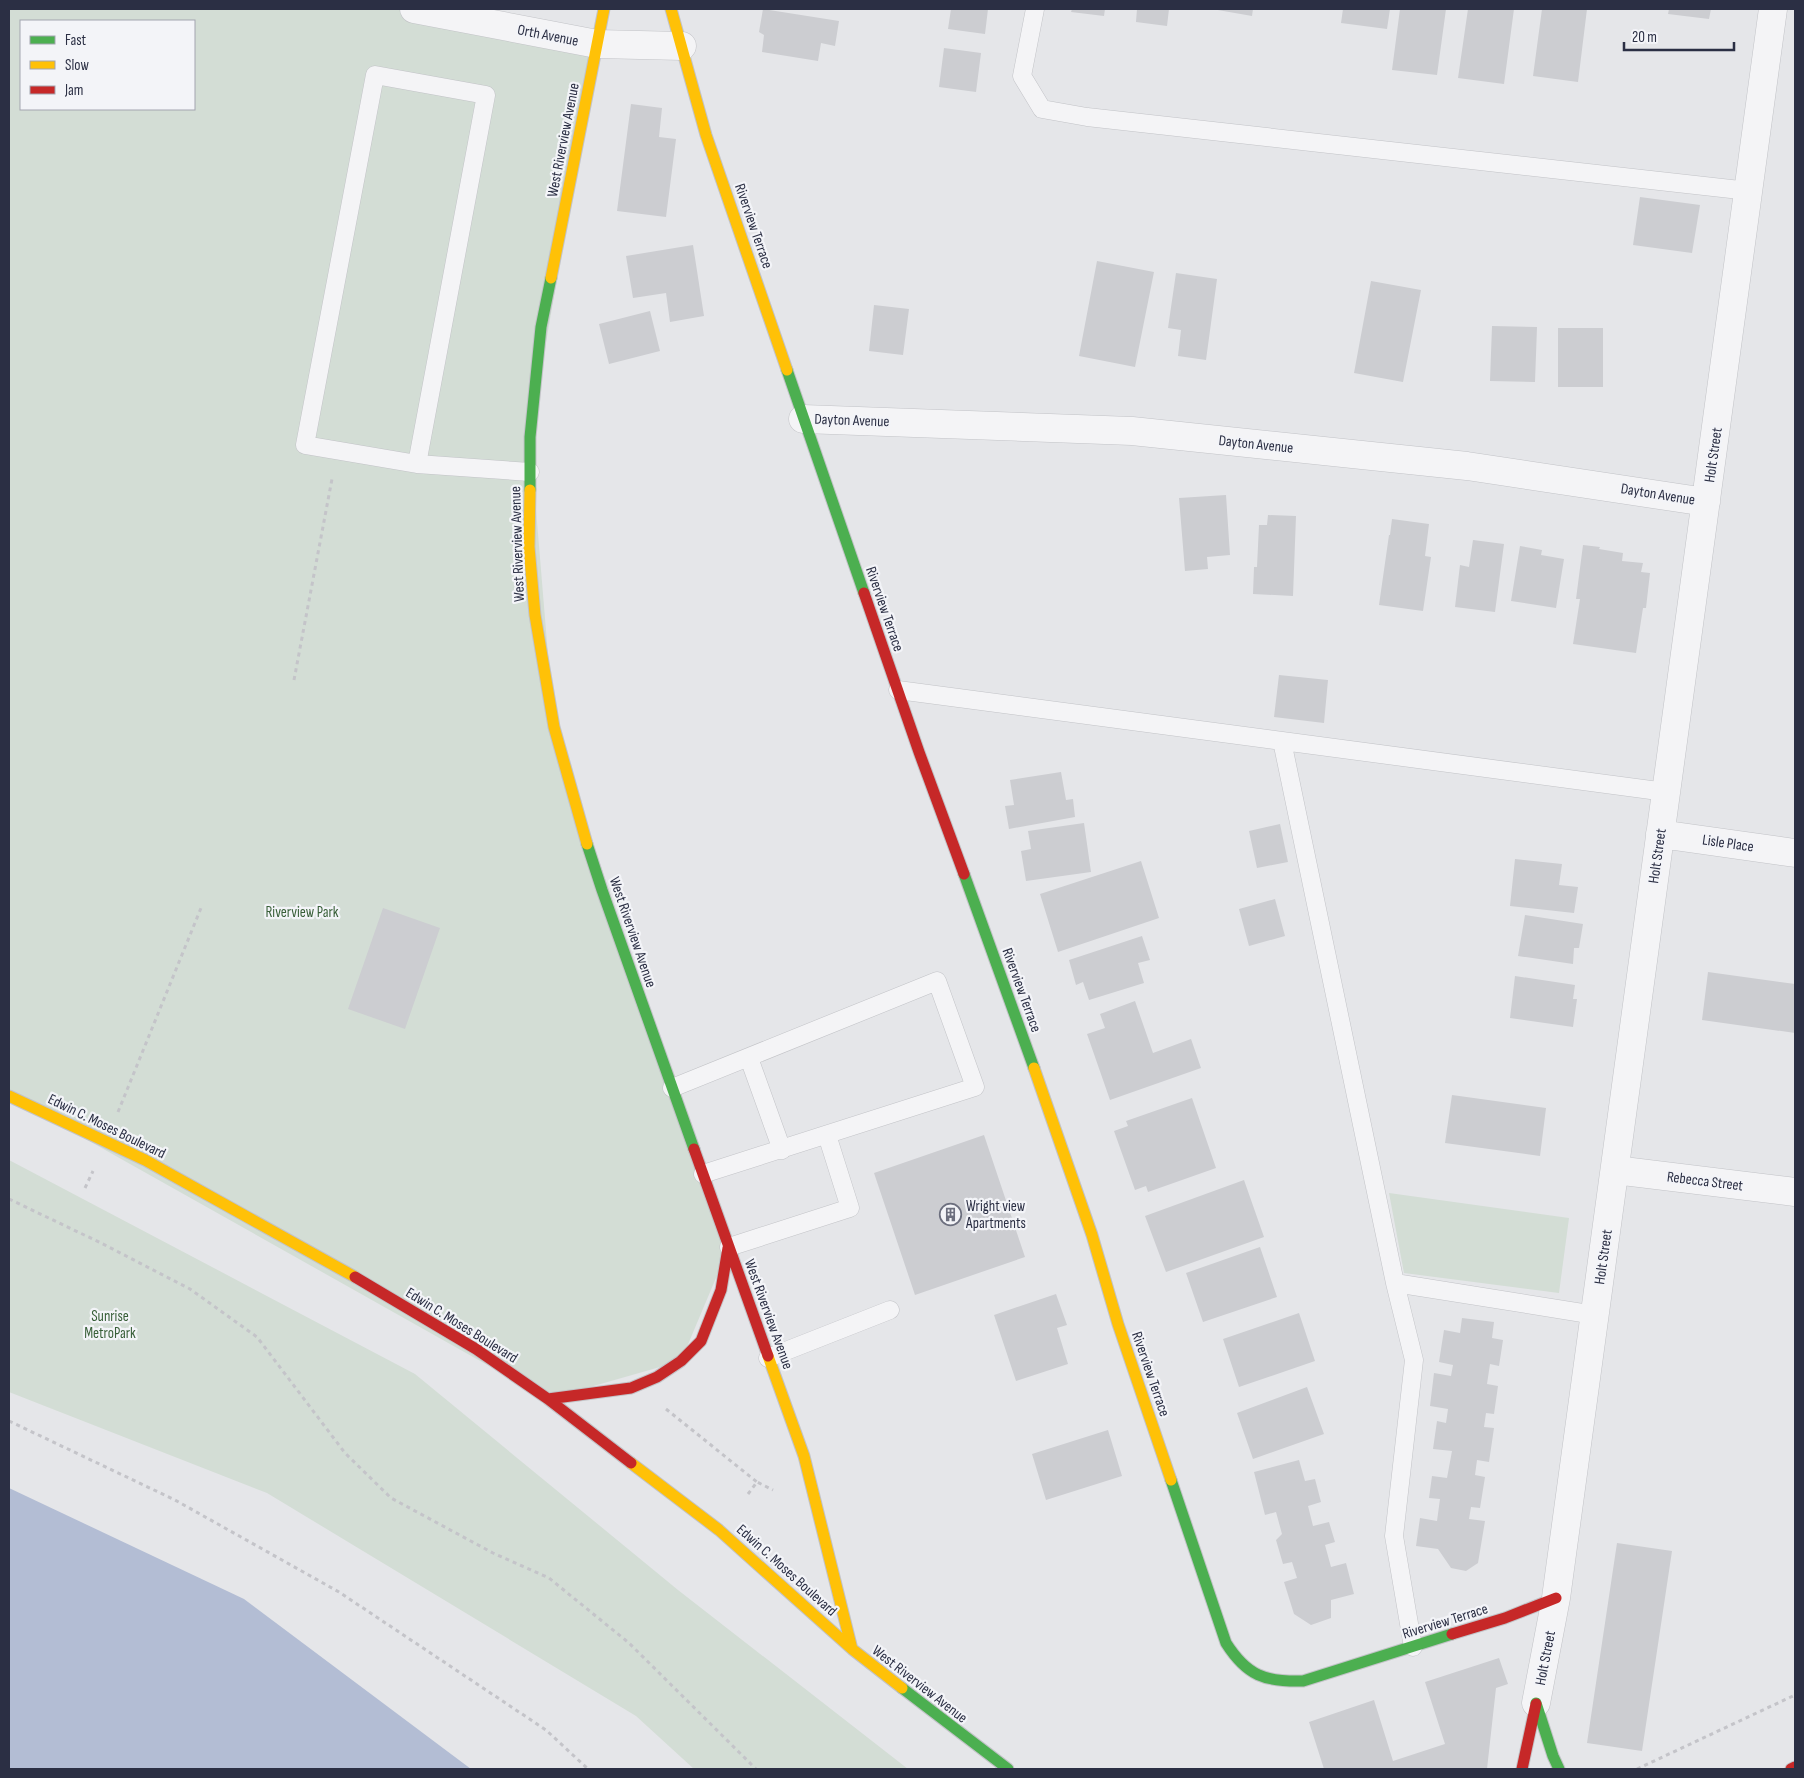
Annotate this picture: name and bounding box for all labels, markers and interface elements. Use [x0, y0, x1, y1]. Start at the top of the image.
legend [20, 20, 195, 110]
street label: Orth Avenue [516, 20, 580, 51]
scale bar [1624, 20, 1734, 52]
text: 20 m [1632, 28, 1657, 47]
text: Fast [65, 31, 87, 50]
text: Slow [65, 56, 89, 75]
text: Jam [64, 81, 83, 100]
street label: West Riverview Avenue [543, 81, 584, 199]
street label: Riverview Terrace [730, 181, 777, 271]
street label: Dayton Avenue [814, 410, 890, 431]
street label: Holt Street [1700, 426, 1727, 484]
street label: Dayton Avenue [1218, 431, 1294, 458]
street label: Dayton Avenue [1619, 479, 1696, 510]
street label: West Riverview Avenue [506, 486, 529, 602]
street label: Riverview Terrace [861, 564, 908, 654]
street label: Holt Street [1644, 827, 1671, 885]
street label: Lisle Place [1701, 830, 1755, 857]
street label: West Riverview Avenue [605, 874, 660, 990]
park label: Riverview Park [265, 903, 339, 922]
street label: Riverview Terrace [997, 945, 1046, 1035]
street label: Edwin C. Moses Boulevard [45, 1090, 169, 1163]
street label: Rebecca Street [1666, 1167, 1745, 1196]
place label: Wright view Apartments [965, 1197, 1026, 1233]
building icon: Wright view Apartments [938, 1203, 962, 1227]
street label: Holt Street [1590, 1228, 1617, 1286]
street label: West Riverview Avenue [740, 1257, 797, 1372]
street label: Edwin C. Moses Boulevard [402, 1283, 521, 1368]
park label: Sunrise MetroPark [84, 1307, 136, 1343]
street label: Riverview Terrace [1127, 1329, 1174, 1419]
street label: Edwin C. Moses Boulevard [732, 1520, 841, 1620]
street label: Riverview Terrace [1400, 1599, 1490, 1644]
street label: Holt Street [1531, 1629, 1560, 1687]
street label: West Riverview Avenue [868, 1641, 971, 1728]

